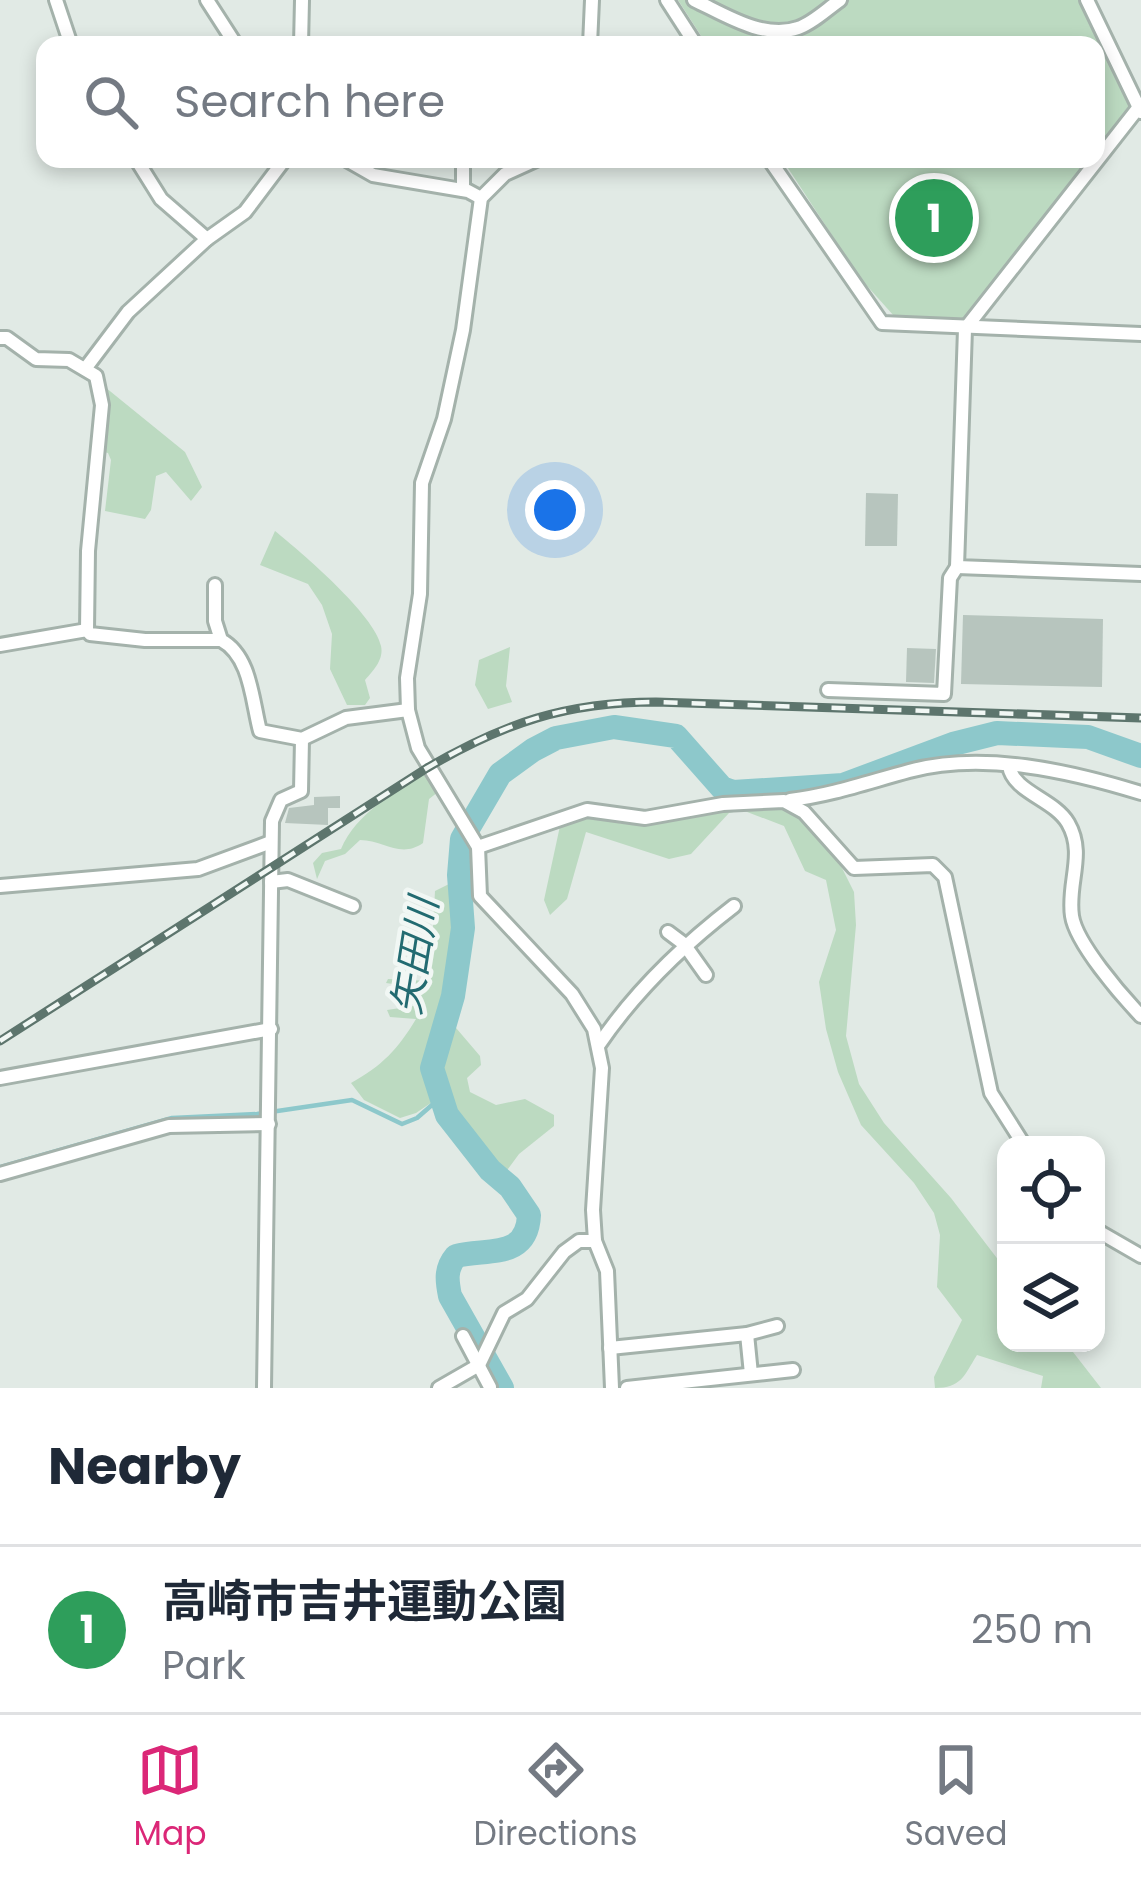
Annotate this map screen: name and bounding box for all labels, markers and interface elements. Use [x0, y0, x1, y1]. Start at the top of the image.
search box [36, 36, 1105, 168]
icon: search [78, 69, 144, 135]
text: Search here [174, 70, 445, 133]
pin: 1 [895, 173, 973, 263]
your location [525, 480, 585, 540]
water label: 矢田川 [379, 890, 452, 1018]
map controls [997, 1136, 1105, 1352]
button: locate [997, 1136, 1105, 1244]
button: layers [997, 1244, 1105, 1352]
text: Nearby [48, 1430, 241, 1502]
text: 高崎市吉井運動公園 [162, 1570, 567, 1633]
text: 1 [80, 1602, 94, 1657]
text: 250 m [971, 1602, 1093, 1657]
text: Park [162, 1638, 246, 1693]
tab: Map [134, 1737, 207, 1859]
tab: Directions [474, 1737, 637, 1859]
tab: Saved [905, 1737, 1007, 1859]

